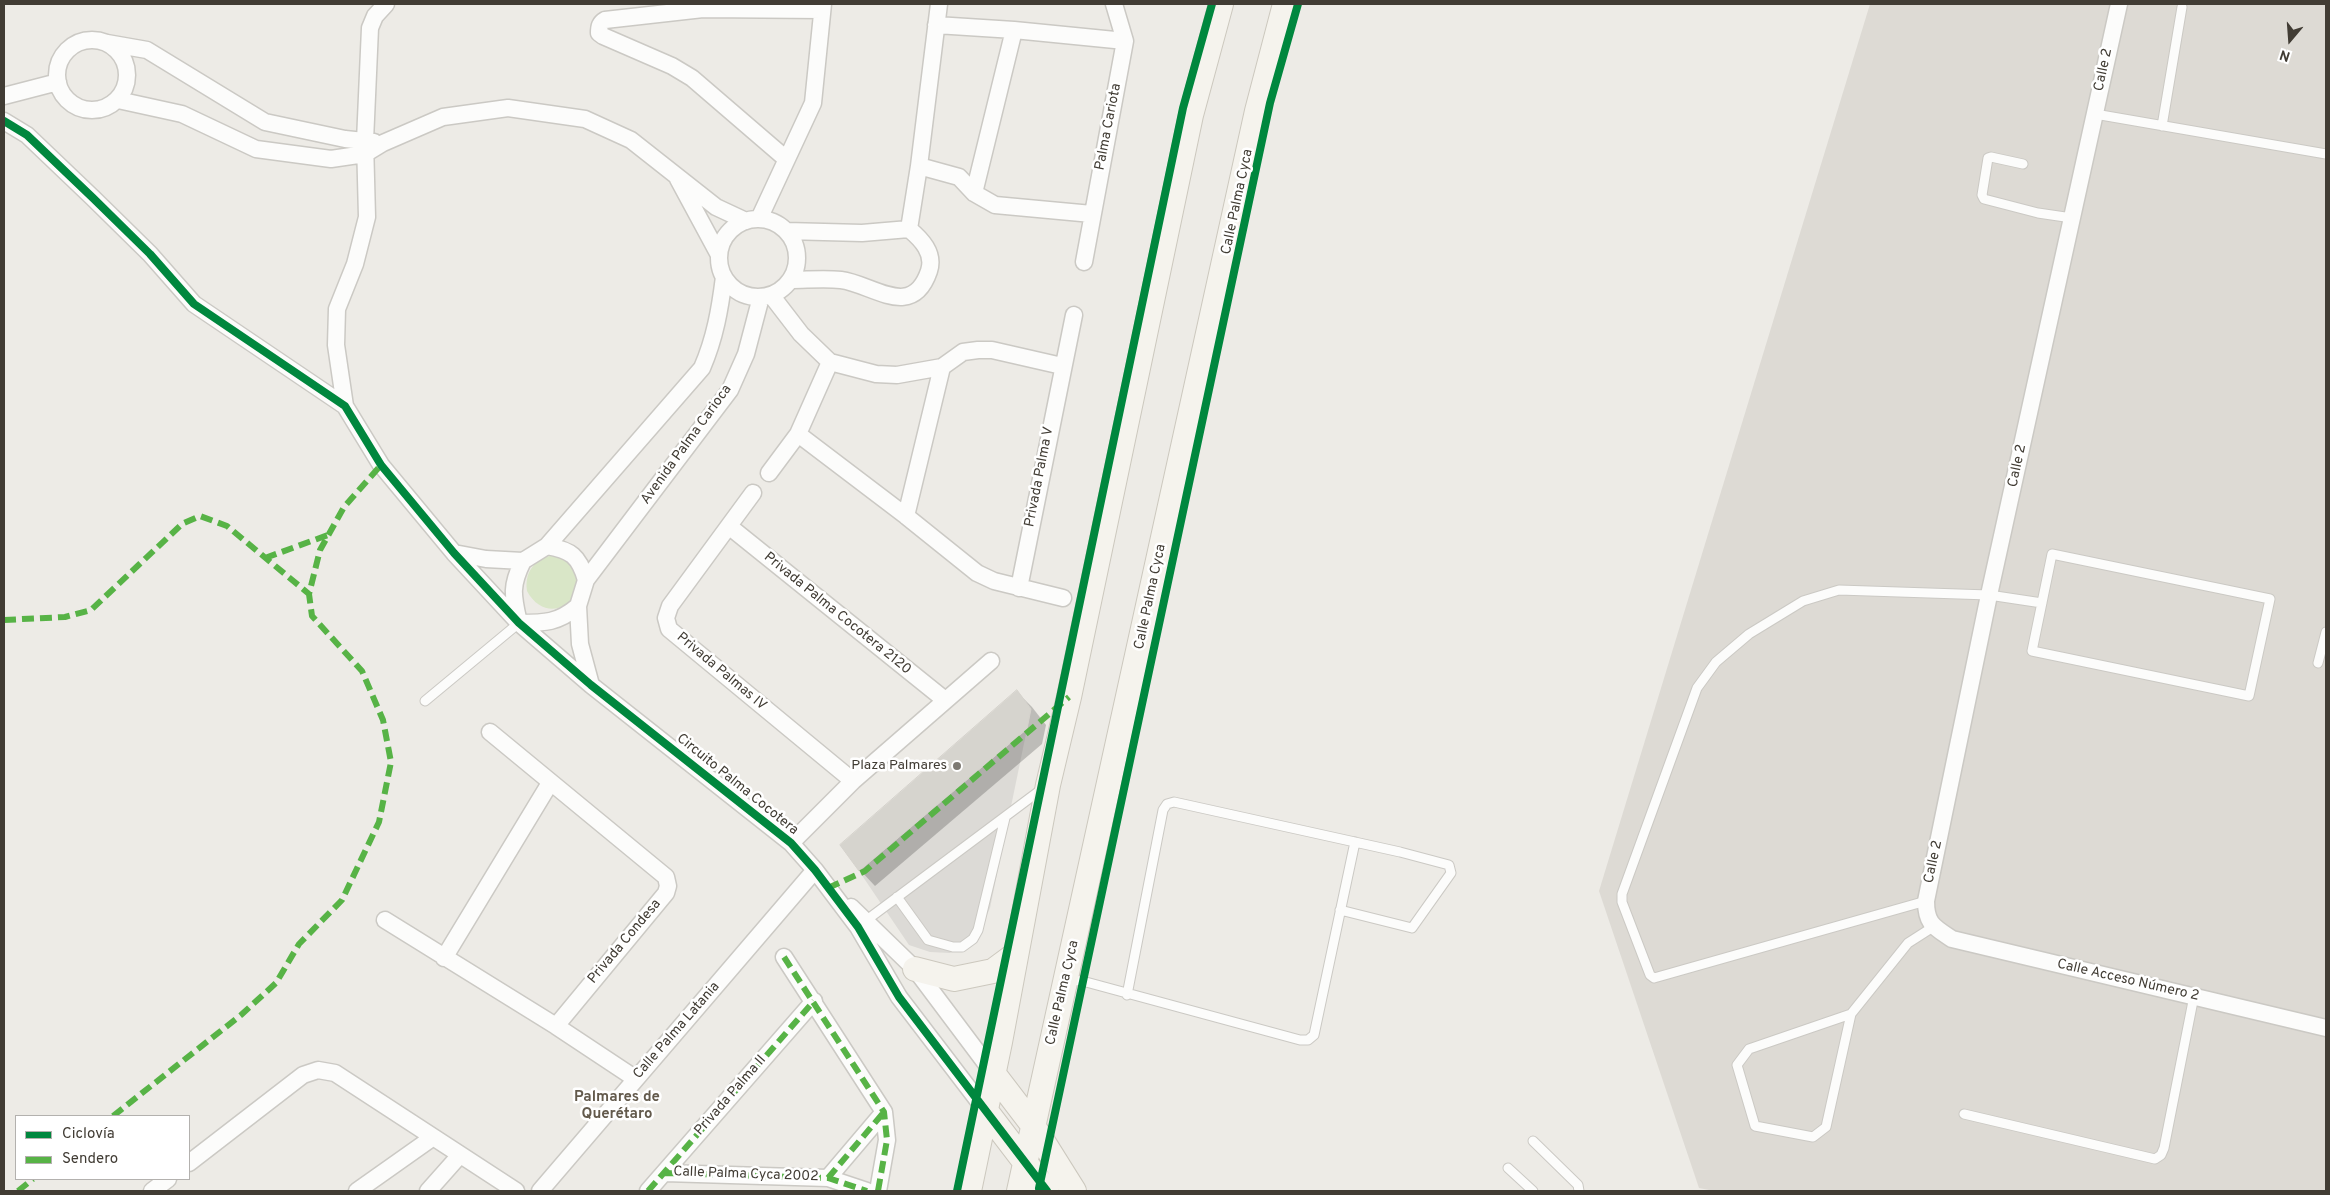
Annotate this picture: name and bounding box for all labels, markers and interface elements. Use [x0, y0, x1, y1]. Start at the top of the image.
north arrow [2265, 15, 2315, 65]
text: N [2278, 45, 2293, 64]
street label: Calle 2 [2091, 47, 2117, 93]
street label: Palma Cariota [1092, 82, 1126, 172]
street label: Calle Palma Cyca [1219, 148, 1257, 256]
street label: Avenida Palma Carioca [638, 382, 736, 508]
street label: Privada Palma V [1022, 425, 1058, 529]
street label: Calle 2 [2005, 443, 2031, 489]
street label: Calle Palma Cyca [1132, 543, 1170, 651]
street label: Privada Palma Cocotera 2120 [760, 549, 914, 679]
street label: Privada Palmas IV [673, 629, 769, 715]
street label: Circuito Palma Cocotera [673, 731, 801, 839]
place label: Plaza Palmares [851, 758, 947, 774]
marker: Plaza Palmares [951, 760, 963, 772]
street label: Calle 2 [1921, 839, 1947, 885]
street label: Privada Condesa [585, 896, 665, 988]
street label: Calle Palma Cyca [1043, 939, 1083, 1047]
street label: Calle Acceso Número 2 [2055, 956, 2201, 1006]
street label: Calle Palma Latania [630, 979, 724, 1083]
street label: Privada Palma II [692, 1052, 770, 1140]
district label: Palmares de Querétaro [574, 1089, 660, 1124]
legend [15, 1115, 190, 1180]
text: Ciclovía [62, 1125, 115, 1144]
text: Sendero [62, 1150, 118, 1169]
street label: Calle Palma Cyca 2002 [673, 1164, 819, 1186]

